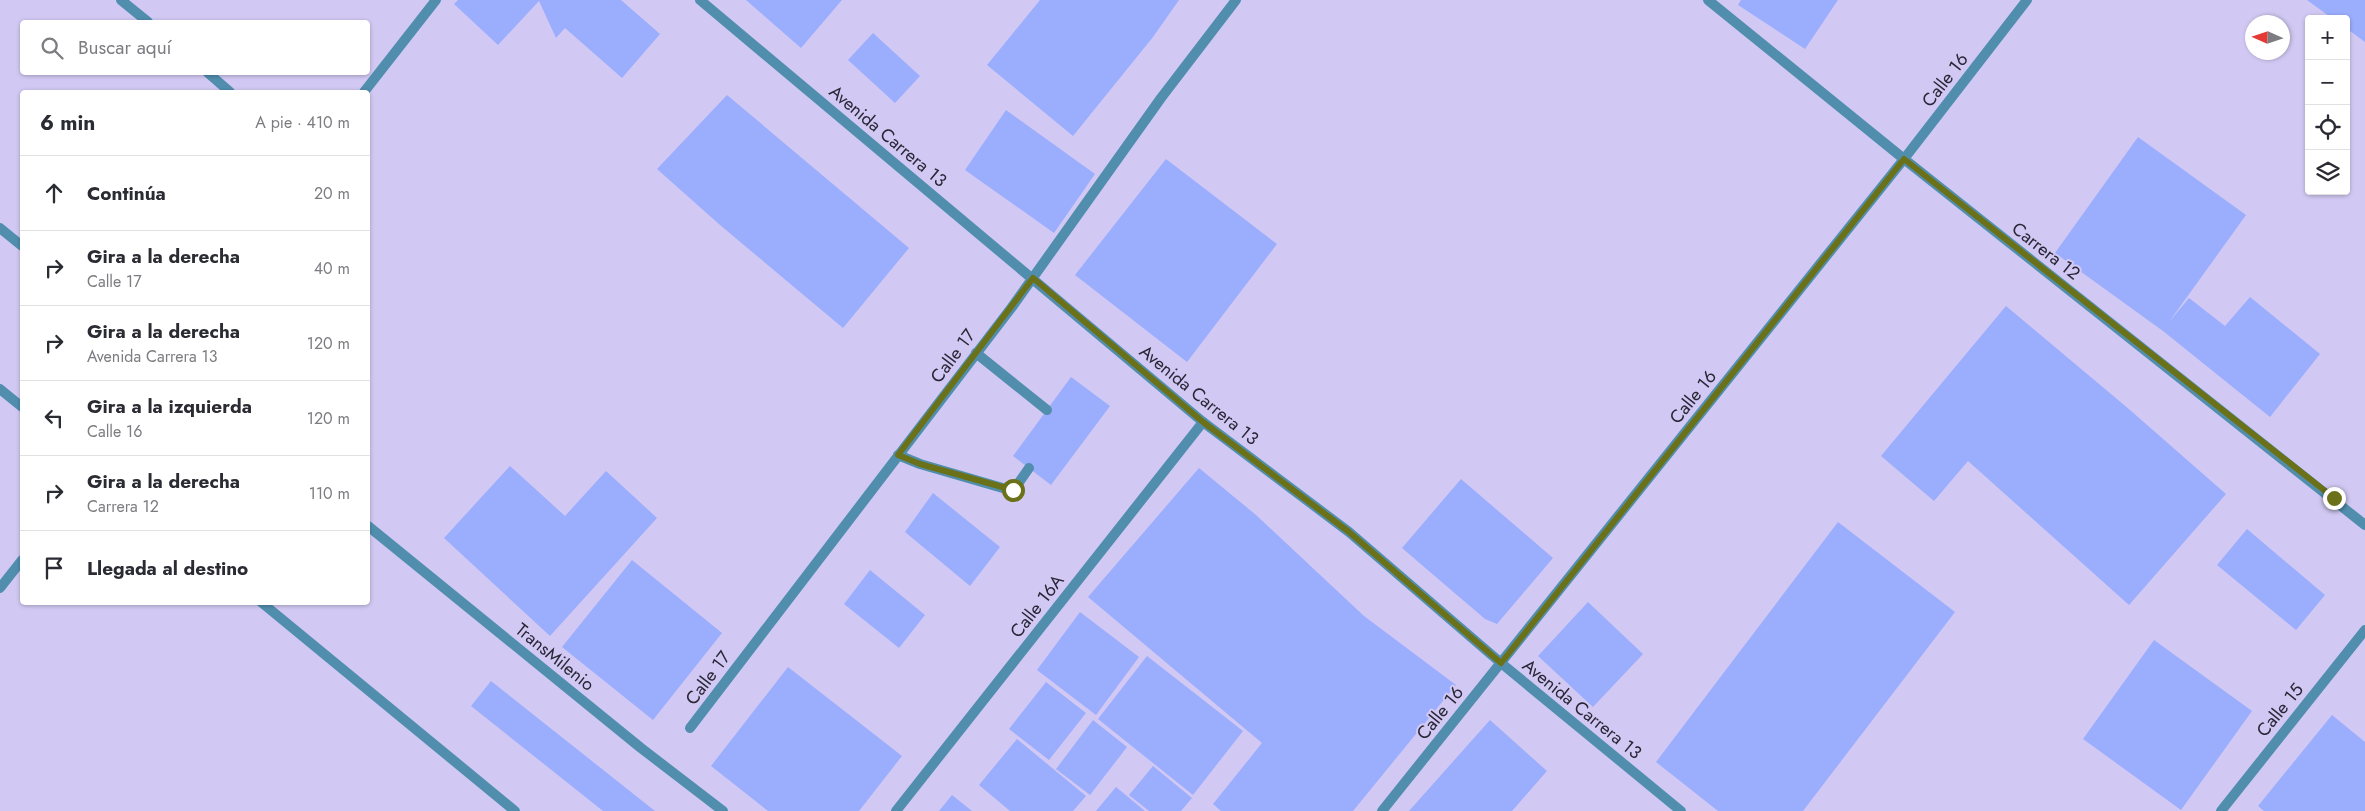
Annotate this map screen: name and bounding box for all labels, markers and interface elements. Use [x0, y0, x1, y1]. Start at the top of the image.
north arrow [2245, 15, 2290, 60]
map controls [2305, 15, 2350, 195]
button: + [2305, 15, 2350, 60]
search box [20, 20, 370, 75]
icon: search [38, 34, 66, 62]
text: Buscar aquí [78, 34, 172, 61]
street label: Calle 16 [1916, 47, 1974, 113]
button: − [2305, 60, 2350, 105]
street label: Avenida Carrera 13 [823, 79, 953, 193]
button: locate [2305, 105, 2350, 150]
text: 6 min [40, 108, 95, 138]
text: A pie · 410 m [255, 111, 350, 134]
button: layers [2305, 150, 2350, 195]
icon: ahead [40, 179, 68, 207]
text: Continúa [87, 180, 166, 207]
text: 20 m [314, 182, 350, 205]
street label: Carrera 12 [2006, 216, 2086, 286]
text: Gira a la derecha [87, 243, 240, 270]
icon: right [40, 254, 68, 282]
text: 40 m [314, 257, 350, 280]
text: Calle 17 [87, 270, 142, 293]
text: Gira a la derecha [87, 318, 240, 345]
street label: Calle 17 [924, 323, 982, 388]
icon: right [40, 329, 68, 357]
text: 120 m [307, 332, 350, 355]
street label: Avenida Carrera 13 [1134, 339, 1264, 451]
text: Avenida Carrera 13 [87, 345, 218, 368]
street label: Calle 16 [1663, 365, 1723, 429]
text: Gira a la izquierda [87, 393, 252, 420]
icon: left [40, 404, 68, 432]
text: 120 m [307, 407, 350, 430]
text: Calle 16 [87, 420, 142, 443]
text: Gira a la derecha [87, 468, 240, 495]
icon: right [40, 479, 68, 507]
route start [1002, 479, 1025, 502]
text: 110 m [309, 482, 350, 505]
route end [2323, 487, 2346, 510]
text: Carrera 12 [87, 495, 159, 518]
icon: arrive [40, 554, 68, 582]
text: Llegada al destino [87, 555, 248, 582]
street label: Calle 16A [1004, 569, 1070, 643]
street label: TransMilenio [510, 617, 600, 697]
street label: Calle 17 [679, 645, 737, 710]
street label: Avenida Carrera 13 [1517, 653, 1647, 765]
street label: Calle 15 [2250, 678, 2310, 742]
street label: Calle 16 [1410, 681, 1470, 745]

